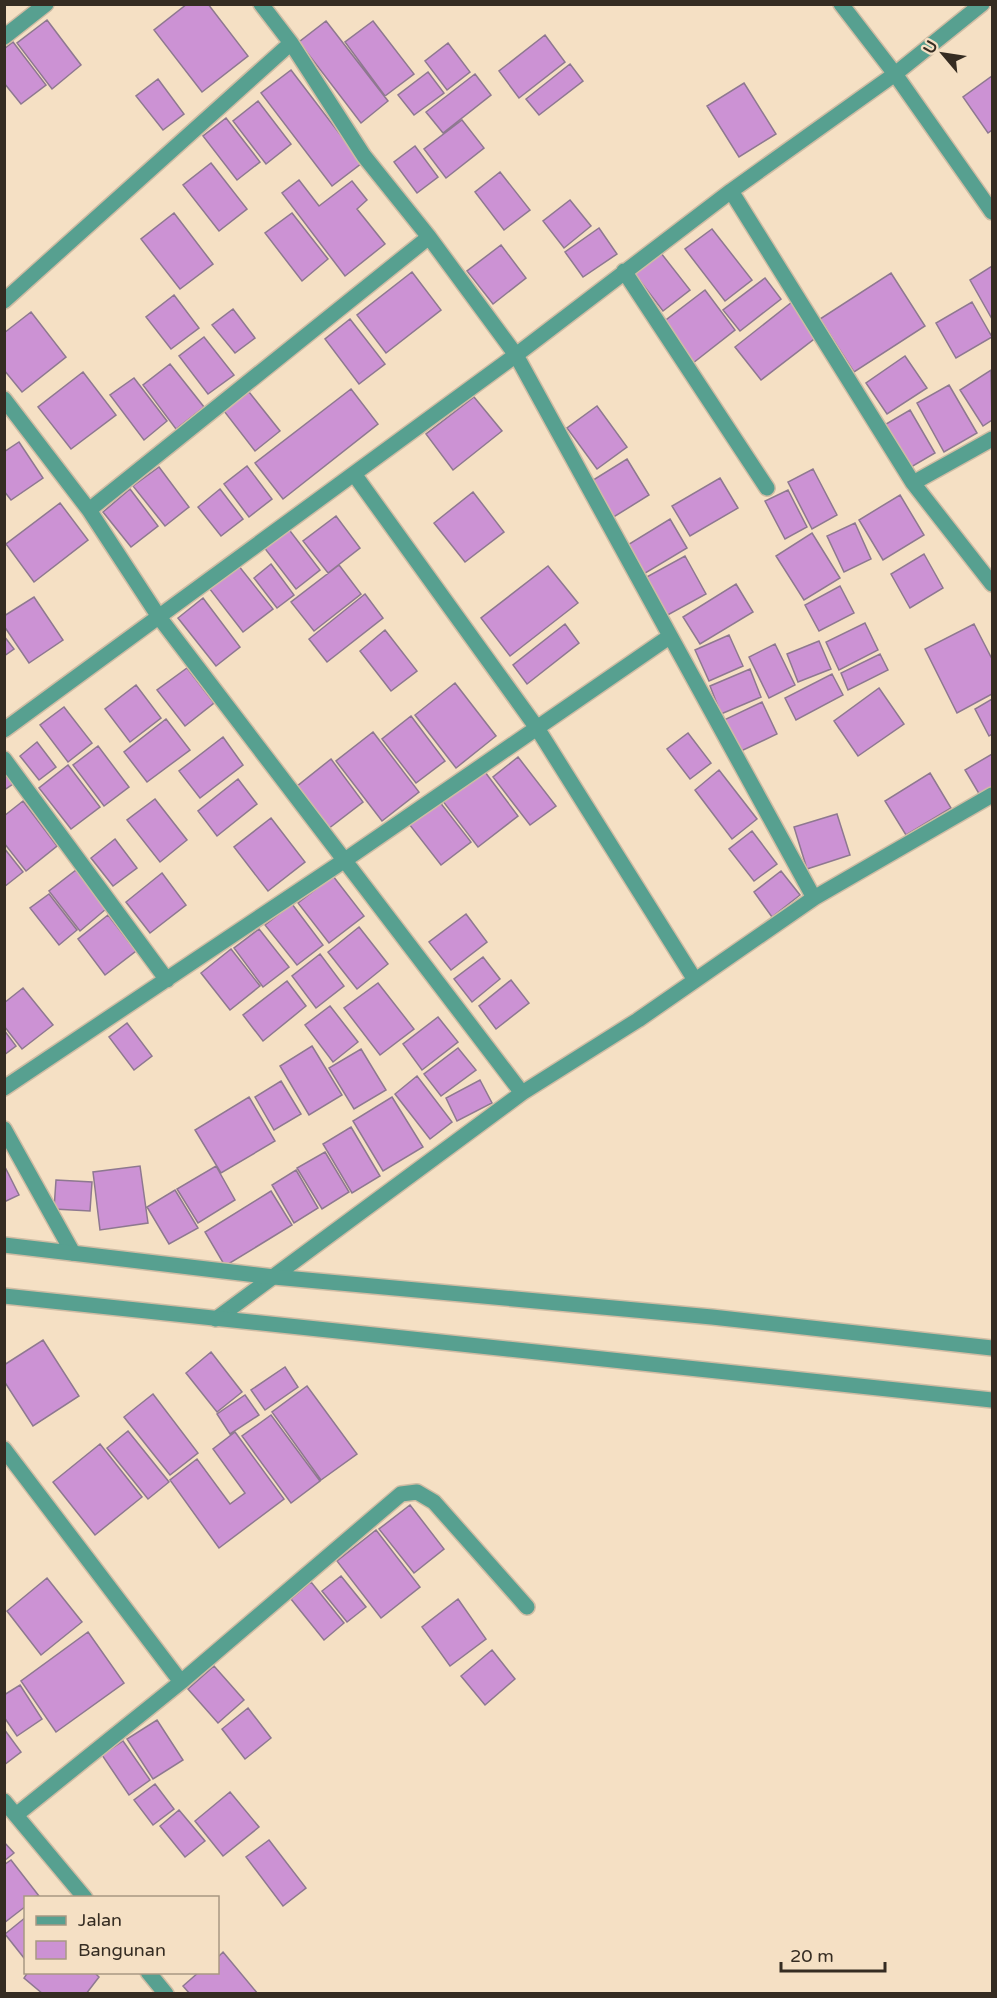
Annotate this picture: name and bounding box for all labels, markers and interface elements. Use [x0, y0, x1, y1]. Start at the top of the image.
north arrow [913, 24, 973, 84]
text: U [919, 37, 942, 57]
legend [24, 1896, 219, 1974]
text: Jalan [78, 1909, 122, 1931]
scale bar [781, 1935, 884, 1973]
text: Bangunan [78, 1939, 166, 1961]
text: 20 m [790, 1945, 834, 1967]

